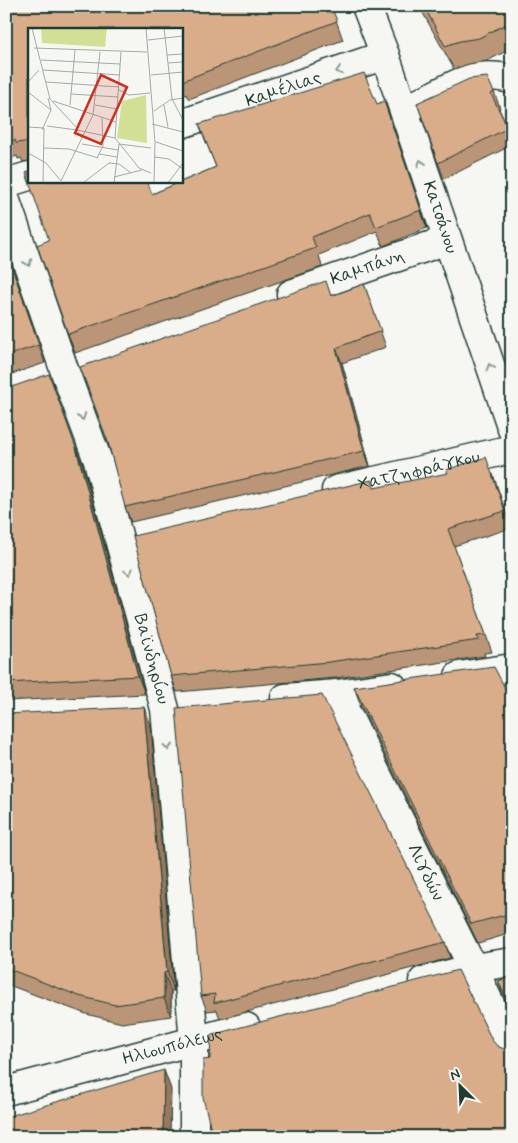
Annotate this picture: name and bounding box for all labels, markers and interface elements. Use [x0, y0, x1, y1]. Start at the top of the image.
inset map [28, 28, 182, 182]
street label: Καμέλιας [242, 65, 324, 113]
one-way arrow [335, 65, 344, 75]
one-way arrow [417, 159, 427, 168]
street label: Κατσάνου [417, 178, 464, 257]
street label: Καμπάνη [327, 244, 408, 291]
one-way arrow [22, 259, 32, 267]
one-way arrow [486, 363, 496, 372]
one-way arrow [76, 412, 86, 421]
street label: Χατζηφράγκου [355, 445, 482, 497]
one-way arrow [123, 568, 133, 576]
street label: Βαϊνδηρίου [128, 611, 175, 707]
one-way arrow [162, 744, 173, 752]
street label: Λιγδών [401, 840, 450, 905]
street label: Ηλιουπόλεως [120, 1022, 225, 1071]
north arrow [436, 1060, 486, 1110]
text: N [447, 1065, 463, 1085]

